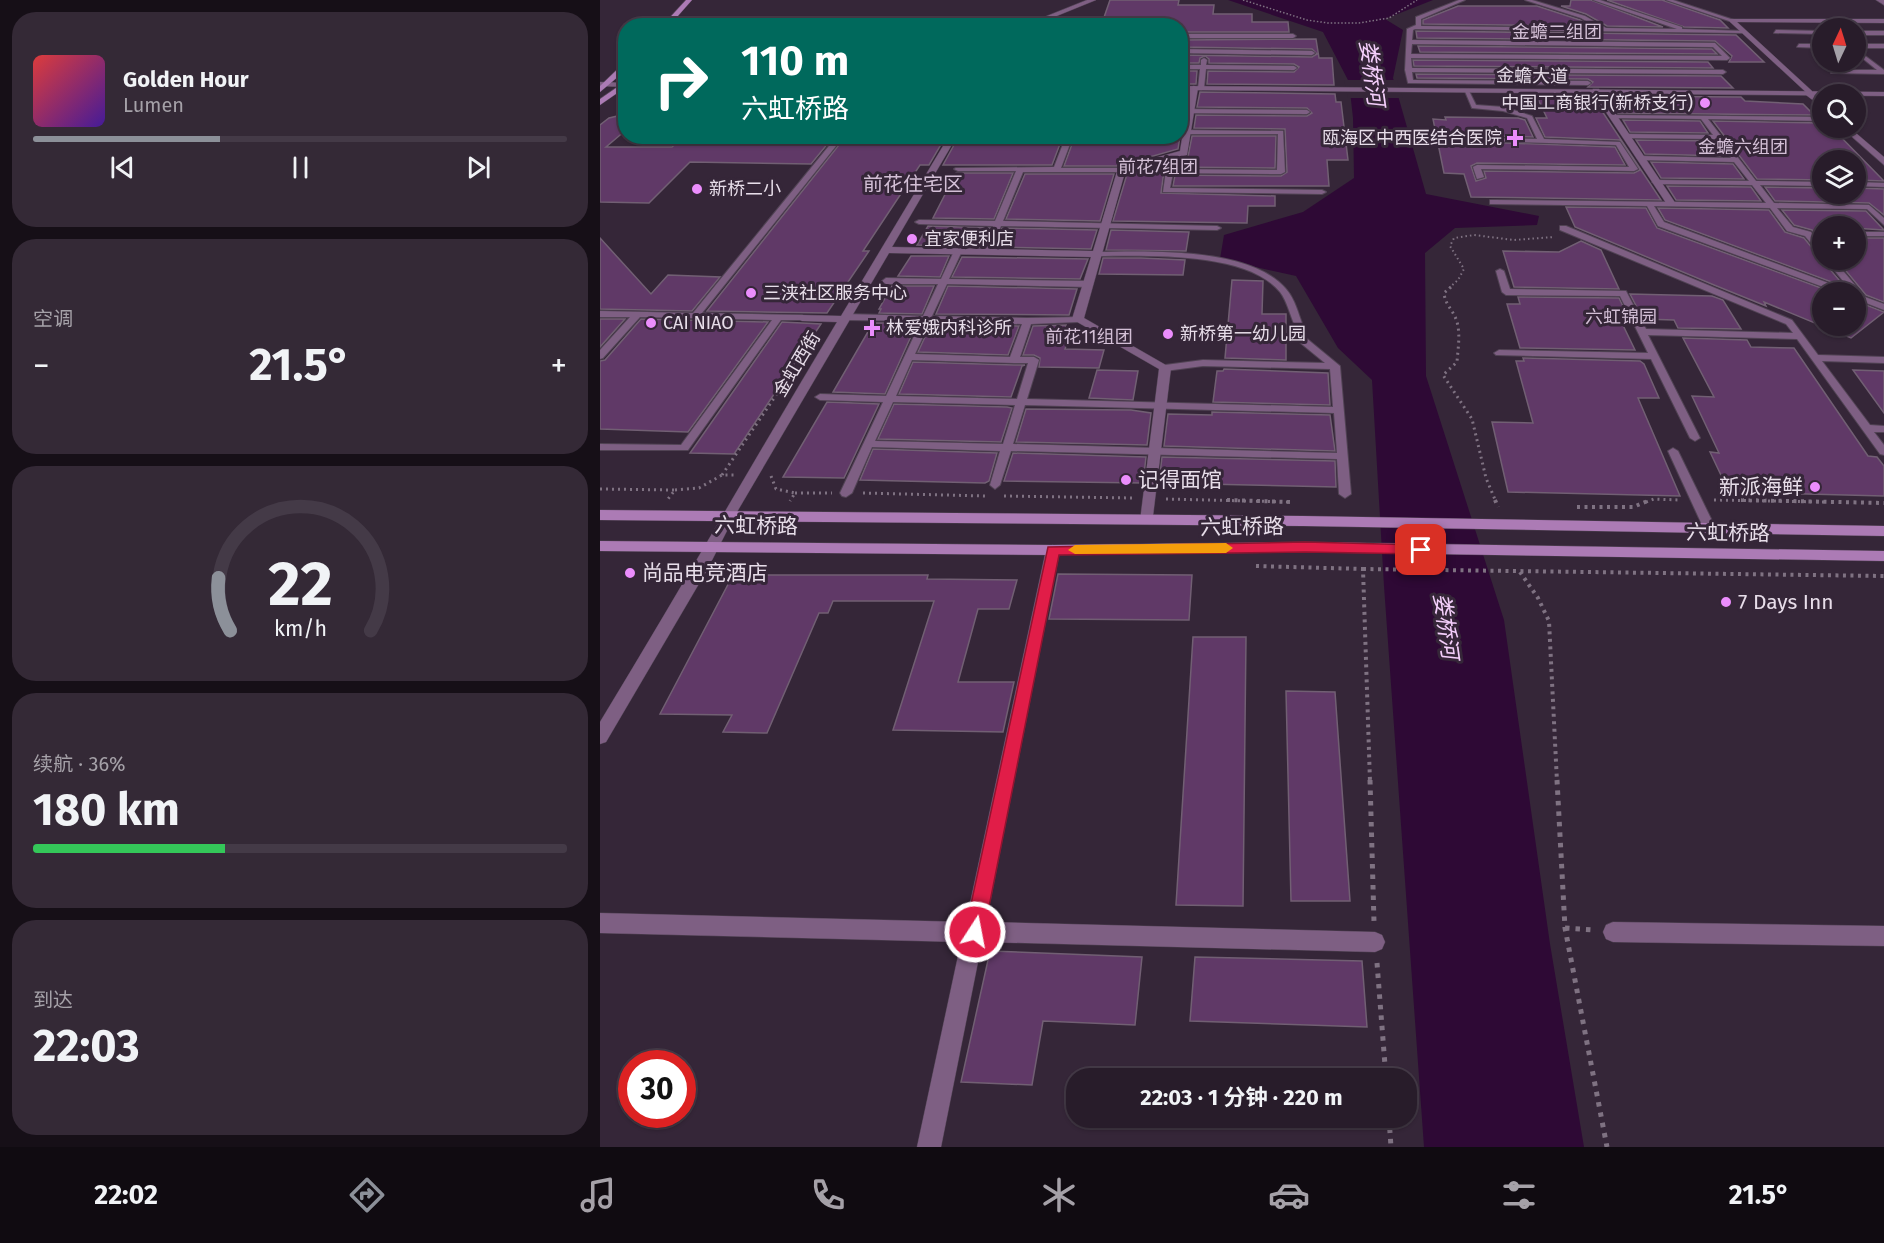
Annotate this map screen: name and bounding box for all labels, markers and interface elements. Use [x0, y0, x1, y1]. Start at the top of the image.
north arrow [1812, 18, 1866, 72]
map controls [1812, 18, 1866, 336]
district label: 金蟾二组团 [1512, 21, 1602, 43]
text: 110 m [741, 36, 849, 86]
water label: 娄桥河 [1354, 38, 1391, 112]
icon: right [642, 42, 720, 120]
street label: 金蟾大道 [1496, 64, 1568, 88]
text: Golden Hour [123, 66, 249, 93]
button: search [1812, 84, 1866, 138]
place label: 中国工商银行(新桥支行) [1501, 92, 1693, 114]
text: Lumen [123, 93, 184, 117]
text: 六虹桥路 [741, 93, 849, 125]
marker: 中国工商银行(新桥支行) [1698, 96, 1712, 110]
place label: 瓯海区中西医结合医院 [1322, 127, 1502, 149]
marker: 瓯海区中西医结合医院 [1506, 129, 1524, 147]
district label: 金蟾六组团 [1698, 136, 1788, 158]
button: layers [1812, 150, 1866, 204]
icon: previous [106, 151, 139, 184]
icon: pause [284, 151, 317, 184]
icon: next [462, 151, 495, 184]
district label: 前花7组团 [1118, 156, 1198, 178]
district label: 前花住宅区 [863, 172, 963, 196]
place label: 新桥二小 [709, 178, 781, 200]
marker: 新桥二小 [690, 182, 704, 196]
button: + [1812, 216, 1866, 270]
place label: 宜家便利店 [924, 228, 1014, 250]
marker: 宜家便利店 [905, 232, 919, 246]
place label: 三浃社区服务中心 [763, 282, 907, 304]
button: − [1812, 282, 1866, 336]
marker: 三浃社区服务中心 [744, 286, 758, 300]
district label: 六虹锦园 [1585, 306, 1657, 328]
text: 空调 [33, 307, 73, 331]
place label: CAI NIAO [663, 312, 734, 334]
marker: CAI NIAO [644, 316, 658, 330]
place label: 林爱娥内科诊所 [886, 317, 1012, 339]
marker: 林爱娥内科诊所 [863, 319, 881, 337]
place label: 新桥第一幼儿园 [1180, 323, 1306, 345]
district label: 前花11组团 [1045, 326, 1133, 348]
street label: 金虹西街 [769, 327, 825, 401]
marker: 新桥第一幼儿园 [1161, 327, 1175, 341]
text: 21.5° [249, 338, 351, 392]
text: − [33, 346, 50, 386]
text: + [551, 346, 567, 386]
place label: 记得面馆 [1138, 467, 1222, 493]
marker: 记得面馆 [1119, 473, 1133, 487]
place label: 新派海鲜 [1719, 474, 1803, 500]
marker: 新派海鲜 [1808, 480, 1822, 494]
street label: 六虹桥路 [714, 512, 798, 540]
street label: 六虹桥路 [1200, 513, 1284, 541]
street label: 六虹桥路 [1686, 519, 1770, 547]
pin [1395, 524, 1446, 575]
icon: arrive [1404, 533, 1437, 566]
text: 22 [268, 547, 332, 622]
place label: 尚品电竞酒店 [642, 560, 768, 586]
marker: 尚品电竞酒店 [623, 566, 637, 580]
place label: 7 Days Inn [1738, 589, 1834, 615]
water label: 娄桥河 [1428, 591, 1465, 665]
marker: 7 Days Inn [1719, 595, 1733, 609]
text: km/h [273, 616, 327, 642]
text: 续航 · 36% [33, 752, 126, 776]
text: 180 km [33, 783, 180, 837]
position arrow [943, 900, 1007, 964]
text: 到达 [33, 988, 73, 1012]
text: 22:03 [33, 1019, 140, 1073]
speed limit sign: 30 [618, 1050, 696, 1128]
text: 22:03 · 1 分钟 · 220 m [1140, 1084, 1343, 1111]
icon: directions [346, 1174, 388, 1216]
icon: music [577, 1174, 619, 1216]
icon: phone [807, 1174, 849, 1216]
icon: climate [1038, 1174, 1080, 1216]
icon: car [1268, 1174, 1310, 1216]
icon: filters [1498, 1174, 1540, 1216]
text: 22:02 [94, 1179, 158, 1211]
text: 21.5° [1729, 1179, 1790, 1211]

